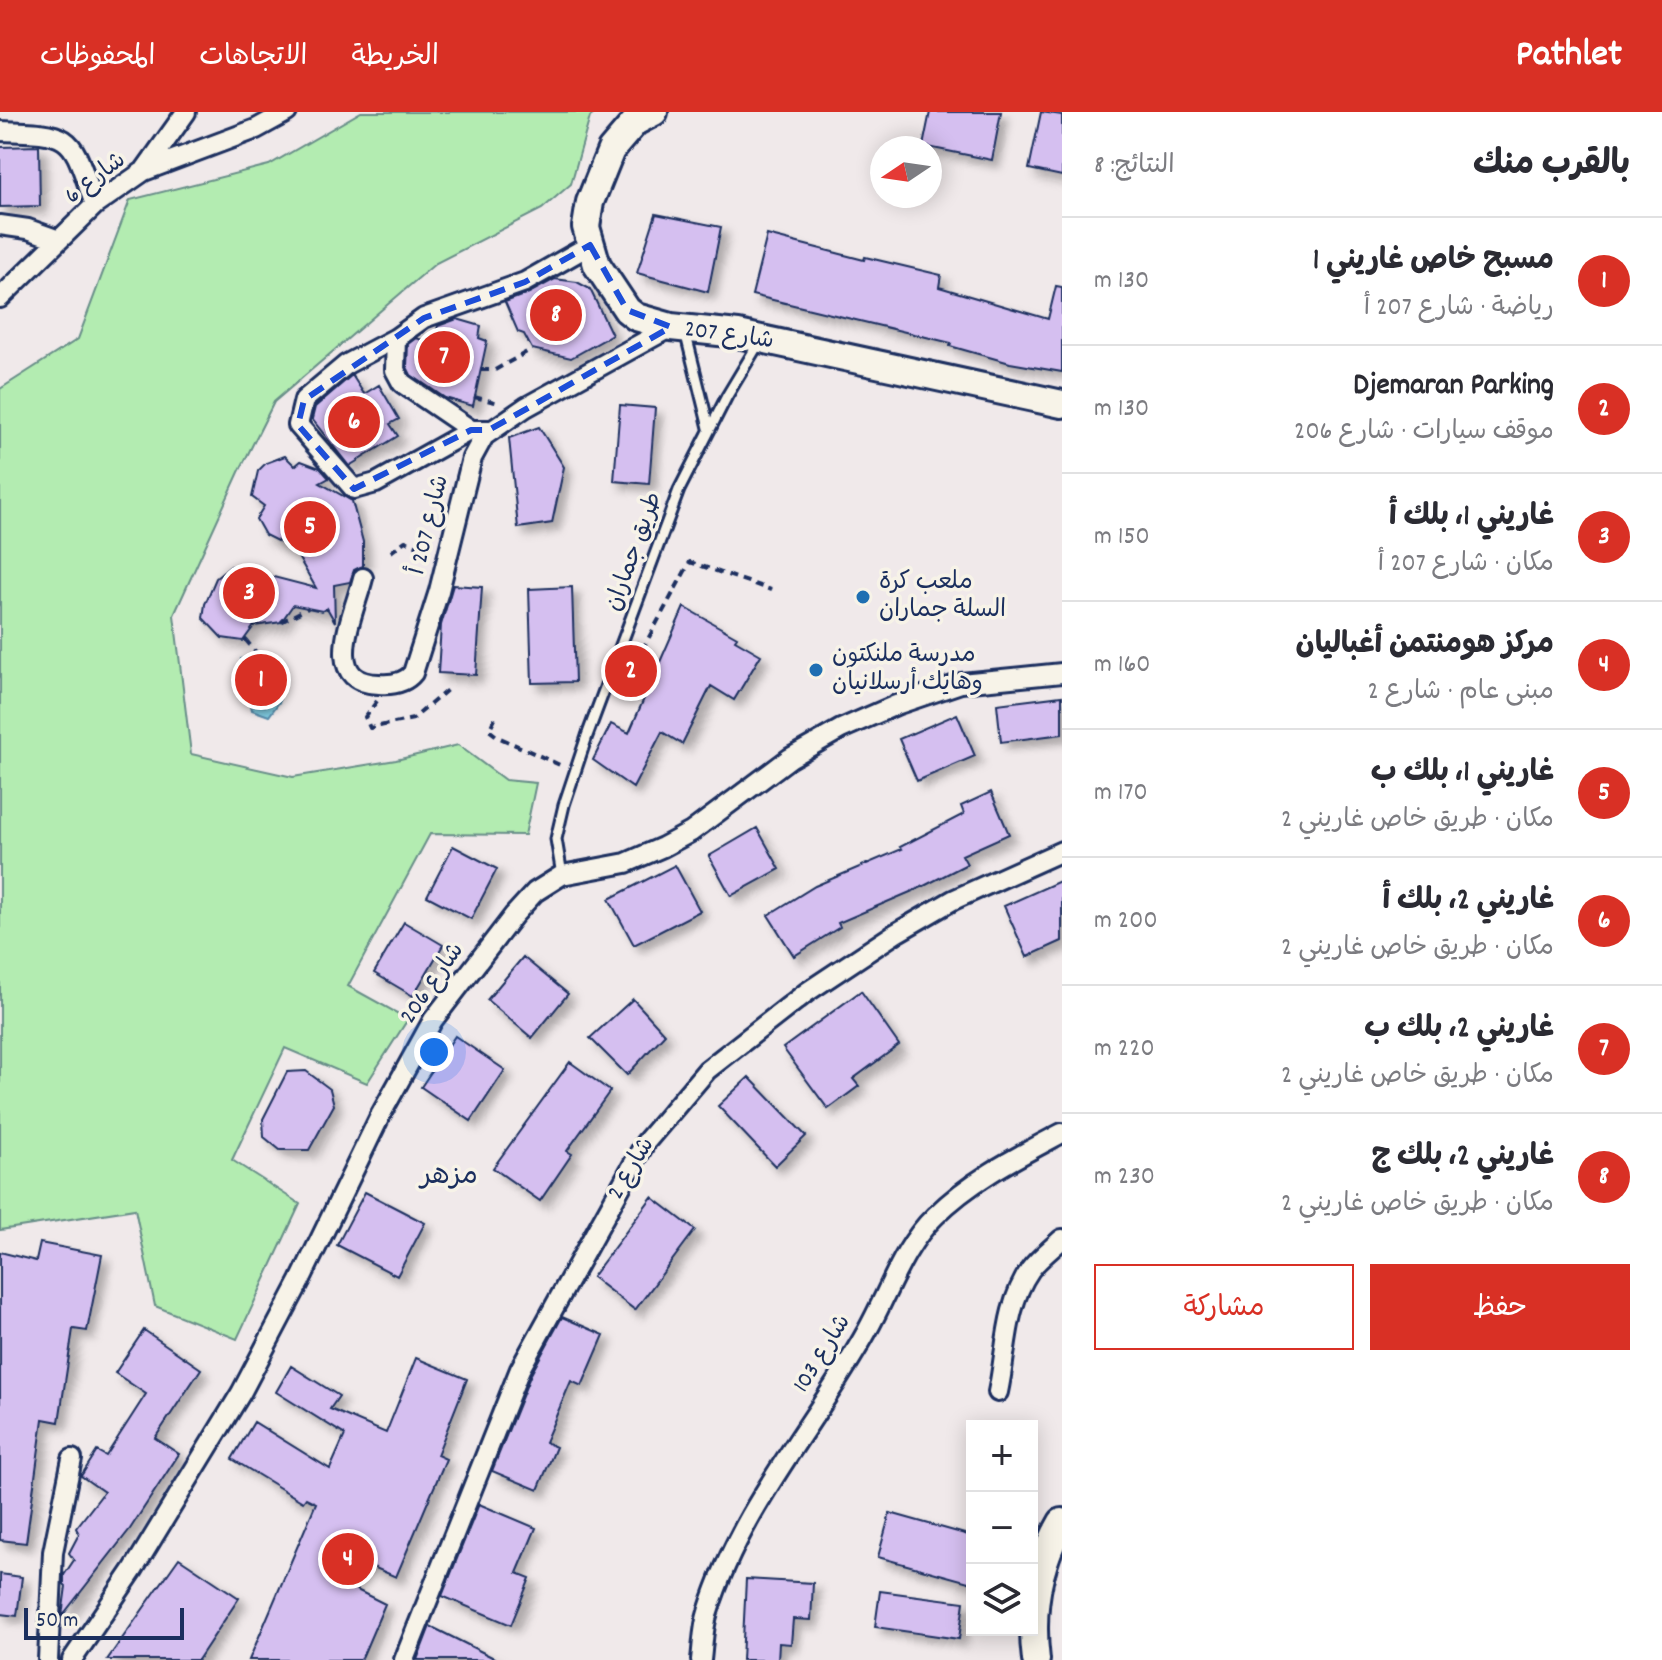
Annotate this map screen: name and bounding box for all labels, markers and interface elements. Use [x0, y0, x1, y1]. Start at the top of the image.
text: Pathlet [1516, 29, 1622, 84]
text: المحفوظات [40, 39, 155, 79]
text: الاتجاهات [199, 39, 307, 79]
text: الخريطة [351, 39, 439, 79]
north arrow [870, 136, 942, 208]
text: بالقرب منك [1473, 142, 1630, 191]
street label: شارع 6 [58, 145, 134, 213]
text: النتائج: 8 [1094, 148, 1175, 185]
text: مسبح خاص غاريني 1 [1313, 241, 1554, 284]
text: 130 m [1094, 263, 1149, 300]
text: 1 [1601, 263, 1607, 300]
pin: 8 [530, 285, 582, 345]
text: رياضة · شارع 207 أ [1364, 290, 1554, 327]
street label: شارع 207 [682, 313, 776, 359]
pin: 7 [418, 327, 470, 387]
text: Djemaran Parking [1353, 366, 1554, 409]
text: 130 m [1094, 391, 1149, 428]
text: 2 [1598, 391, 1610, 428]
pin: 6 [328, 392, 380, 452]
text: موقف سيارات · شارع 206 [1294, 414, 1554, 451]
street label: شارع 207 أ [400, 471, 459, 578]
street label: طريق جماران [598, 488, 672, 616]
pin: 5 [284, 497, 336, 557]
text: غاريني 1، بلك أ [1389, 497, 1554, 540]
text: 150 m [1094, 519, 1150, 556]
text: 3 [1598, 519, 1610, 556]
text: مكان · شارع 207 أ [1378, 546, 1554, 583]
pin: 3 [223, 563, 275, 623]
place label: ملعب كرة السلة جماران [879, 566, 1006, 628]
marker: ملعب كرة السلة جماران [854, 588, 872, 606]
text: مركز هومنتمن أغباليان [1295, 625, 1554, 668]
place label: مدرسة ملنكتون وهايك أرسلانيان [832, 639, 983, 701]
pin: 2 [605, 641, 657, 701]
text: 160 m [1094, 647, 1150, 684]
text: 4 [1599, 647, 1609, 684]
pin: 1 [235, 650, 287, 710]
marker: مدرسة ملنكتون وهايك أرسلانيان [807, 661, 825, 679]
text: مبنى عام · شارع 2 [1368, 674, 1554, 711]
text: غاريني 1، بلك ب [1371, 753, 1554, 796]
text: 170 m [1094, 775, 1148, 812]
text: 5 [1598, 775, 1610, 812]
text: مكان · طريق خاص غاريني 2 [1281, 802, 1554, 839]
text: غاريني 2، بلك أ [1382, 881, 1554, 924]
text: 200 m [1094, 903, 1158, 940]
text: 6 [1598, 903, 1610, 940]
text: مكان · طريق خاص غاريني 2 [1281, 930, 1554, 967]
street label: شارع 206 [392, 936, 474, 1032]
text: غاريني 2، بلك ب [1364, 1009, 1554, 1052]
text: 220 m [1094, 1031, 1155, 1068]
text: 7 [1599, 1031, 1609, 1068]
your location [414, 1032, 454, 1072]
text: مكان · طريق خاص غاريني 2 [1281, 1058, 1554, 1095]
street label: شارع 2 [600, 1131, 664, 1207]
text: غاريني 2، بلك ج [1371, 1137, 1554, 1180]
district label: مزهر [418, 1158, 478, 1198]
text: 230 m [1094, 1159, 1155, 1196]
text: 8 [1599, 1159, 1609, 1196]
text: مكان · طريق خاص غاريني 2 [1281, 1186, 1554, 1223]
button: مشاركة [1094, 1264, 1354, 1350]
button: حفظ [1370, 1264, 1630, 1350]
street label: شارع 103 [786, 1308, 860, 1400]
map controls [966, 1420, 1038, 1636]
button: + [966, 1420, 1038, 1492]
button: − [966, 1492, 1038, 1564]
pin: 4 [322, 1529, 374, 1589]
button: layers [966, 1564, 1038, 1636]
scale bar [24, 1604, 184, 1640]
text: 50 m [36, 1606, 78, 1637]

